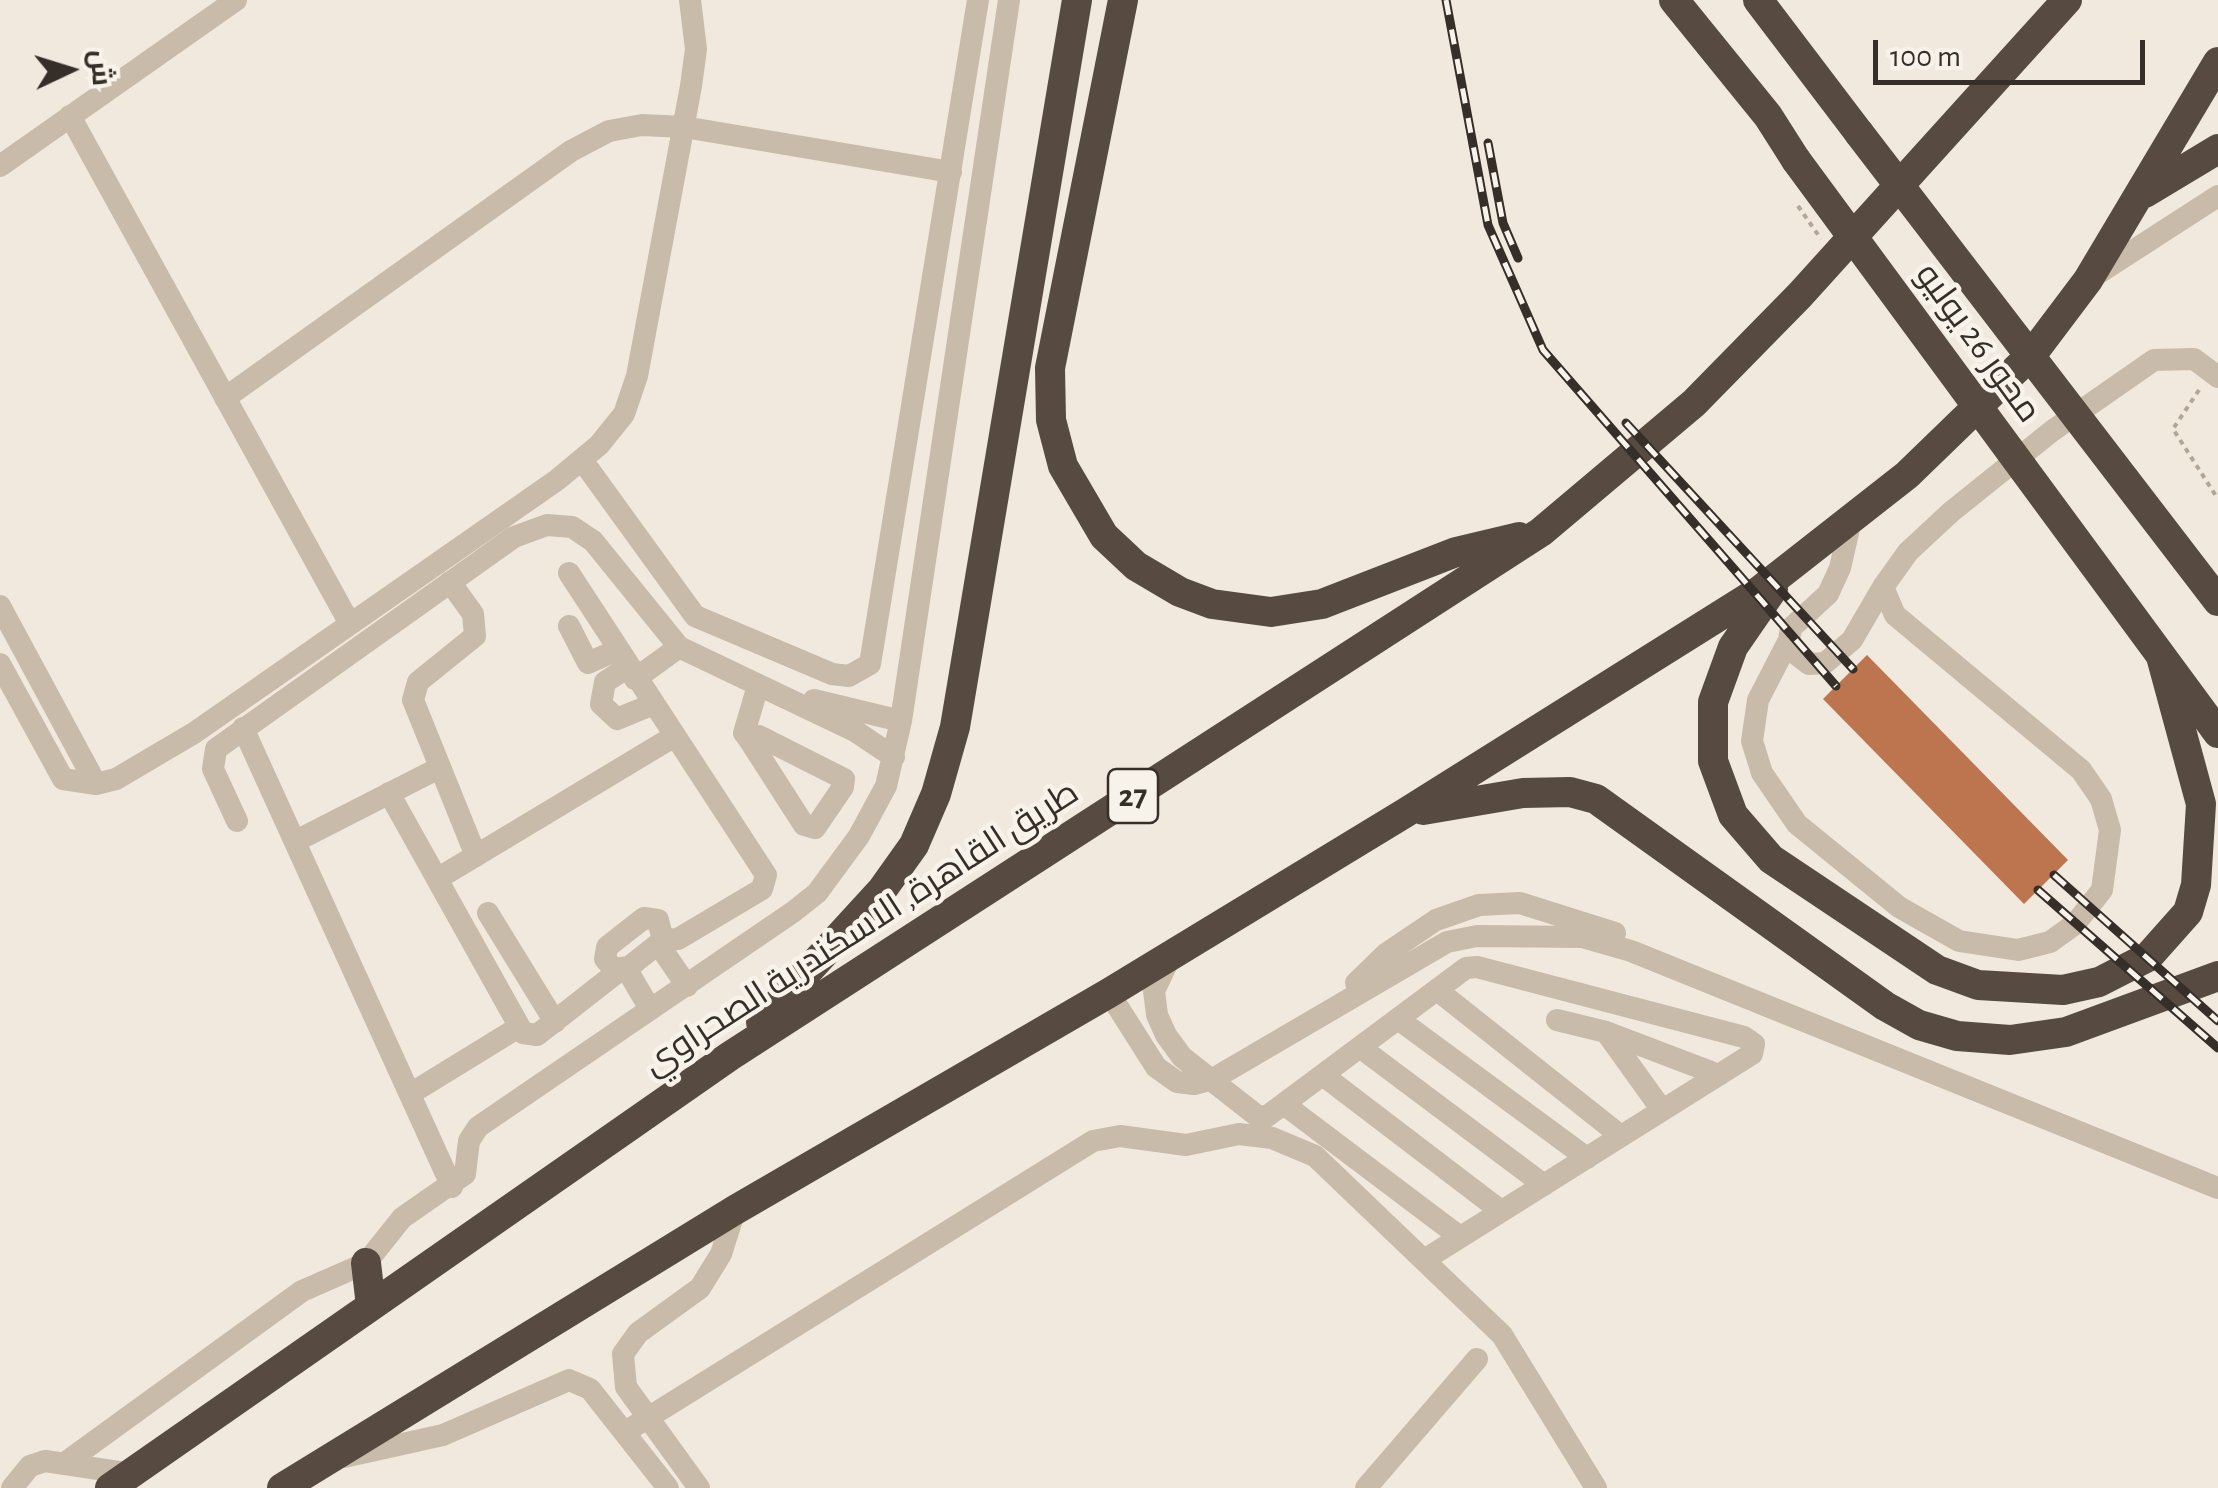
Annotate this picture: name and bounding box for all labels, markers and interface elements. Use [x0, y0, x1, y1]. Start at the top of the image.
north arrow [20, 20, 120, 120]
scale bar [1878, 20, 2150, 82]
text: 100 m [1890, 42, 1961, 72]
text: ش [85, 49, 115, 87]
street label: محور 26 يوليو [1906, 255, 2050, 431]
road number: 27 [1108, 769, 1158, 823]
street label: طريق القاهرة, الاسكندرية الصحراوي [635, 771, 1087, 1085]

